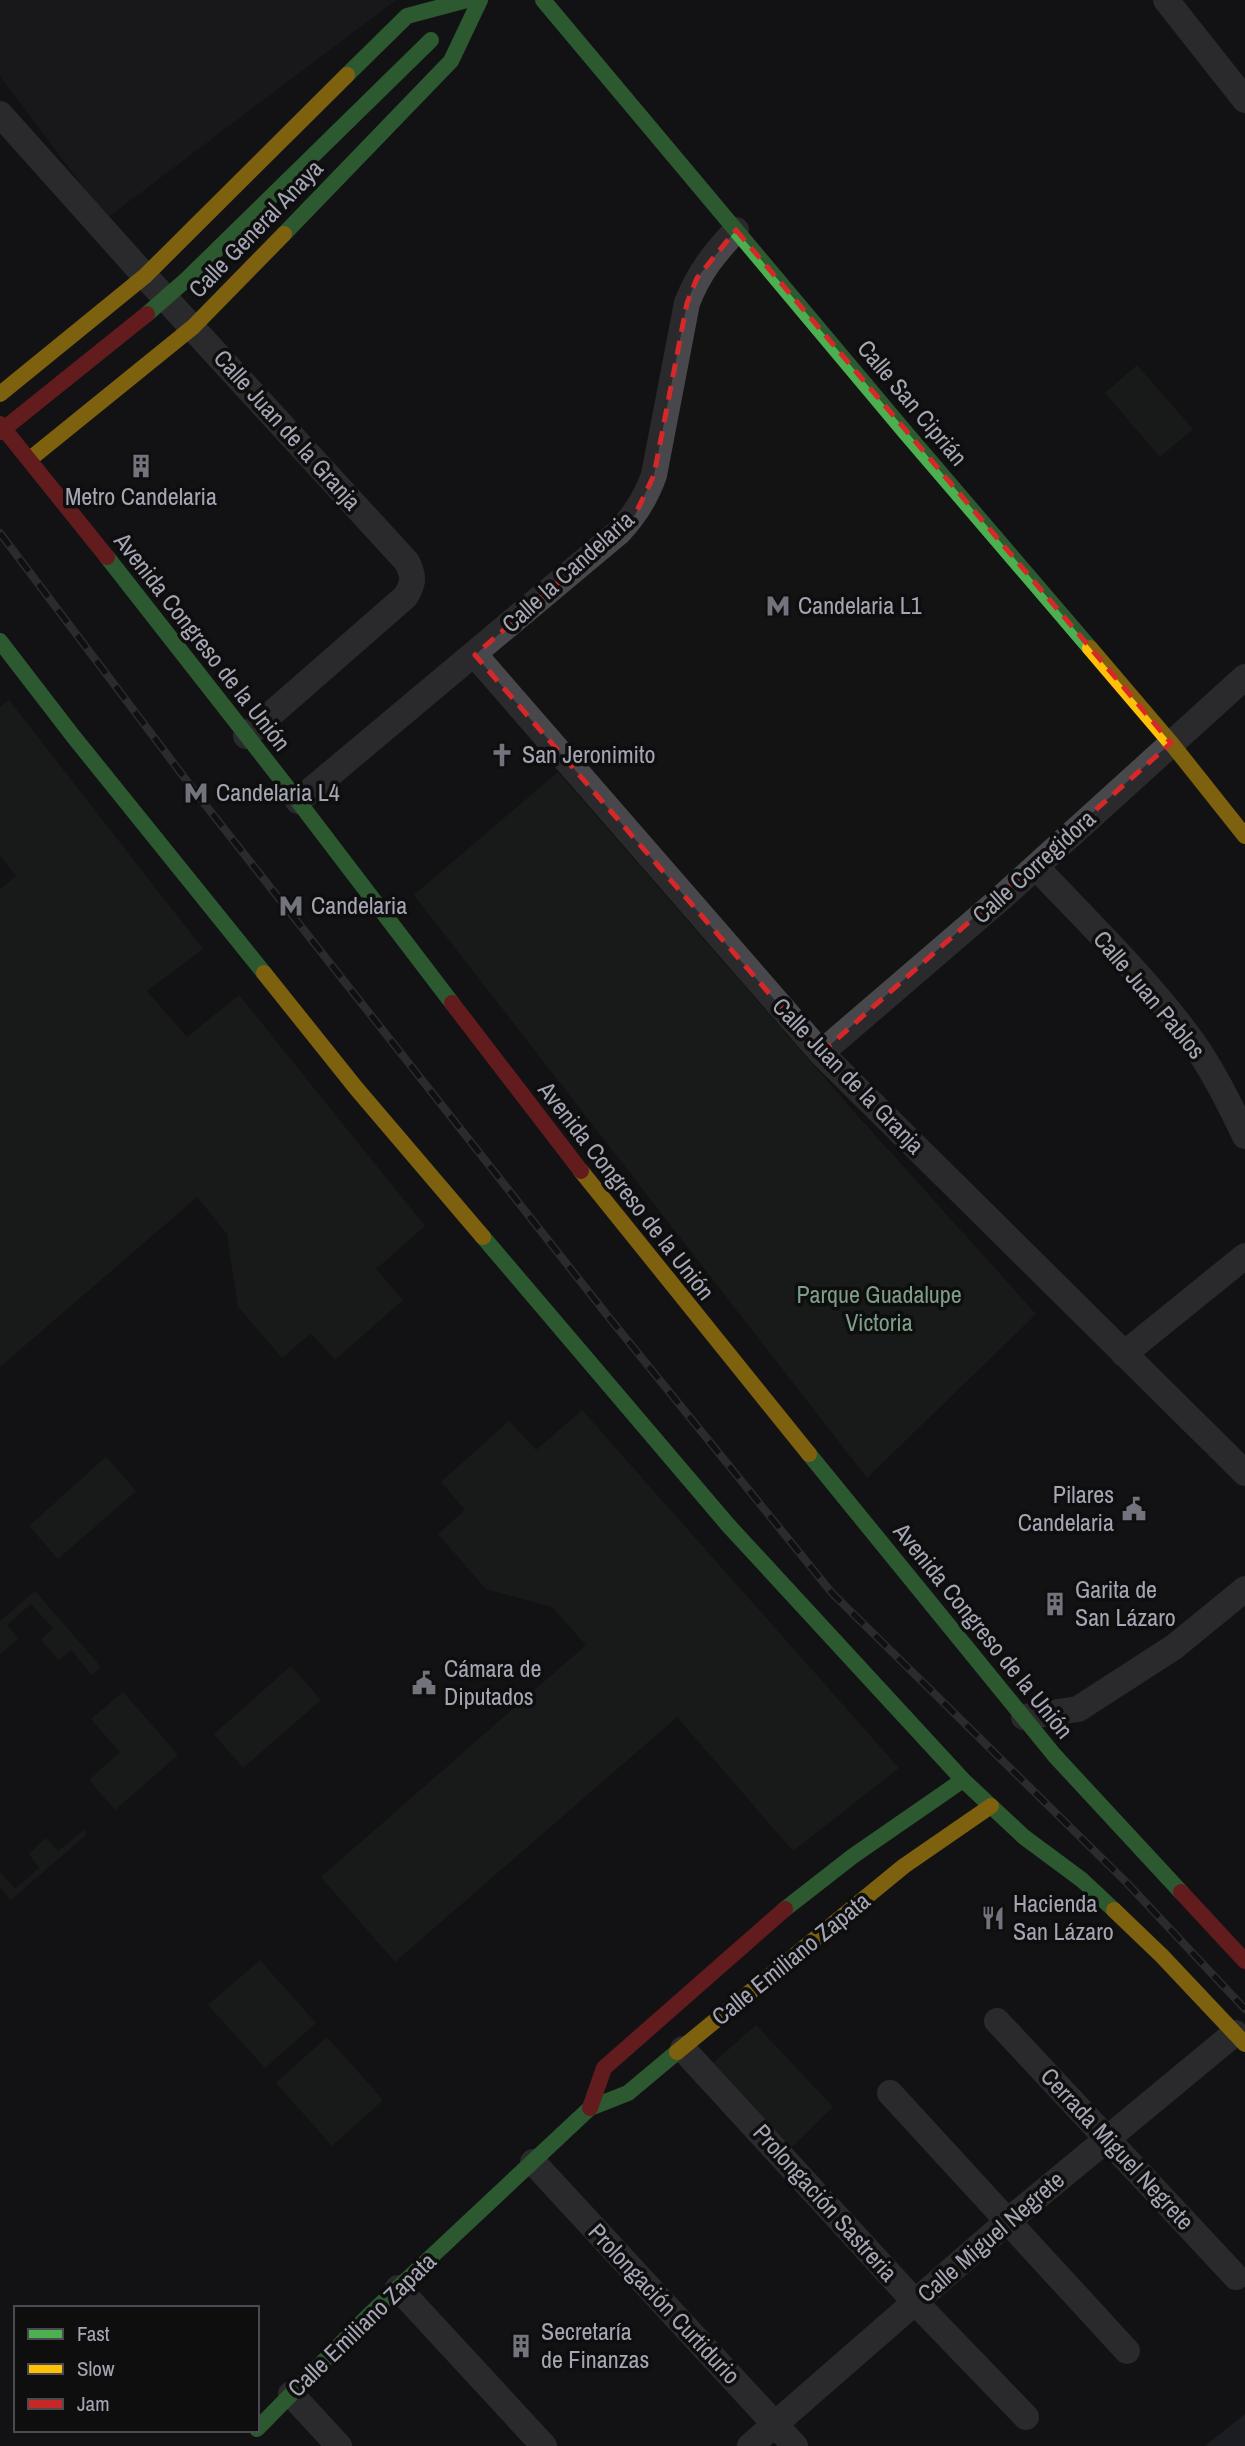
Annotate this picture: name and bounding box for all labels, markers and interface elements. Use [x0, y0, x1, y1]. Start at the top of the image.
street label: Calle General Anaya [181, 152, 330, 304]
street label: Calle San Ciprián [851, 333, 975, 472]
street label: Calle Juan de la Granja [207, 342, 368, 516]
building icon: Metro Candelaria [127, 452, 155, 480]
place label: Metro Candelaria [65, 480, 217, 512]
street label: Calle la Candelaria [494, 503, 640, 639]
street label: Avenida Congreso de la Unión [107, 525, 298, 757]
place label: Candelaria L1 [798, 589, 922, 621]
metro station icon: Candelaria L1 [764, 592, 792, 620]
place label: San Jeronimito [522, 738, 655, 770]
church icon: San Jeronimito [488, 741, 516, 769]
place label: Candelaria L4 [216, 776, 340, 808]
metro station icon: Candelaria L4 [182, 779, 210, 807]
street label: Calle Corregidora [965, 802, 1102, 930]
place label: Candelaria [311, 889, 407, 921]
metro station icon: Candelaria [277, 892, 305, 920]
street label: Calle Juan Pablos [1087, 923, 1213, 1065]
street label: Calle Juan de la Granja [766, 990, 932, 1160]
street label: Avenida Congreso de la Unión [531, 1074, 722, 1306]
park label: Parque Guadalupe Victoria [796, 1278, 962, 1338]
place label: Pilares Candelaria [1018, 1478, 1114, 1538]
public building icon: Pilares Candelaria [1120, 1495, 1148, 1523]
street label: Avenida Congreso de la Unión [886, 1515, 1081, 1745]
place label: Garita de San Lázaro [1075, 1573, 1176, 1633]
building icon: Garita de San Lázaro [1041, 1590, 1069, 1618]
place label: Cámara de Diputados [444, 1652, 541, 1712]
public building icon: Cámara de Diputados [410, 1669, 438, 1697]
street label: Calle Emiliano Zapata [705, 1884, 876, 2032]
place label: Hacienda San Lázaro [1013, 1887, 1114, 1947]
restaurant icon: Hacienda San Lázaro [979, 1904, 1007, 1932]
street label: Cerrada Miguel Negrete [1034, 2060, 1201, 2236]
street label: Prolongación Sastreria [747, 2117, 905, 2288]
street label: Calle Miguel Negrete [910, 2164, 1071, 2309]
street label: Prolongación Curtidurio [582, 2216, 748, 2391]
street label: Calle Emiliano Zapata [280, 2245, 442, 2403]
legend [14, 2306, 259, 2432]
place label: Secretaría de Finanzas [541, 2315, 649, 2375]
text: Fast [77, 2319, 110, 2348]
building icon: Secretaría de Finanzas [507, 2332, 535, 2360]
text: Slow [77, 2354, 115, 2383]
text: Jam [77, 2389, 110, 2418]

